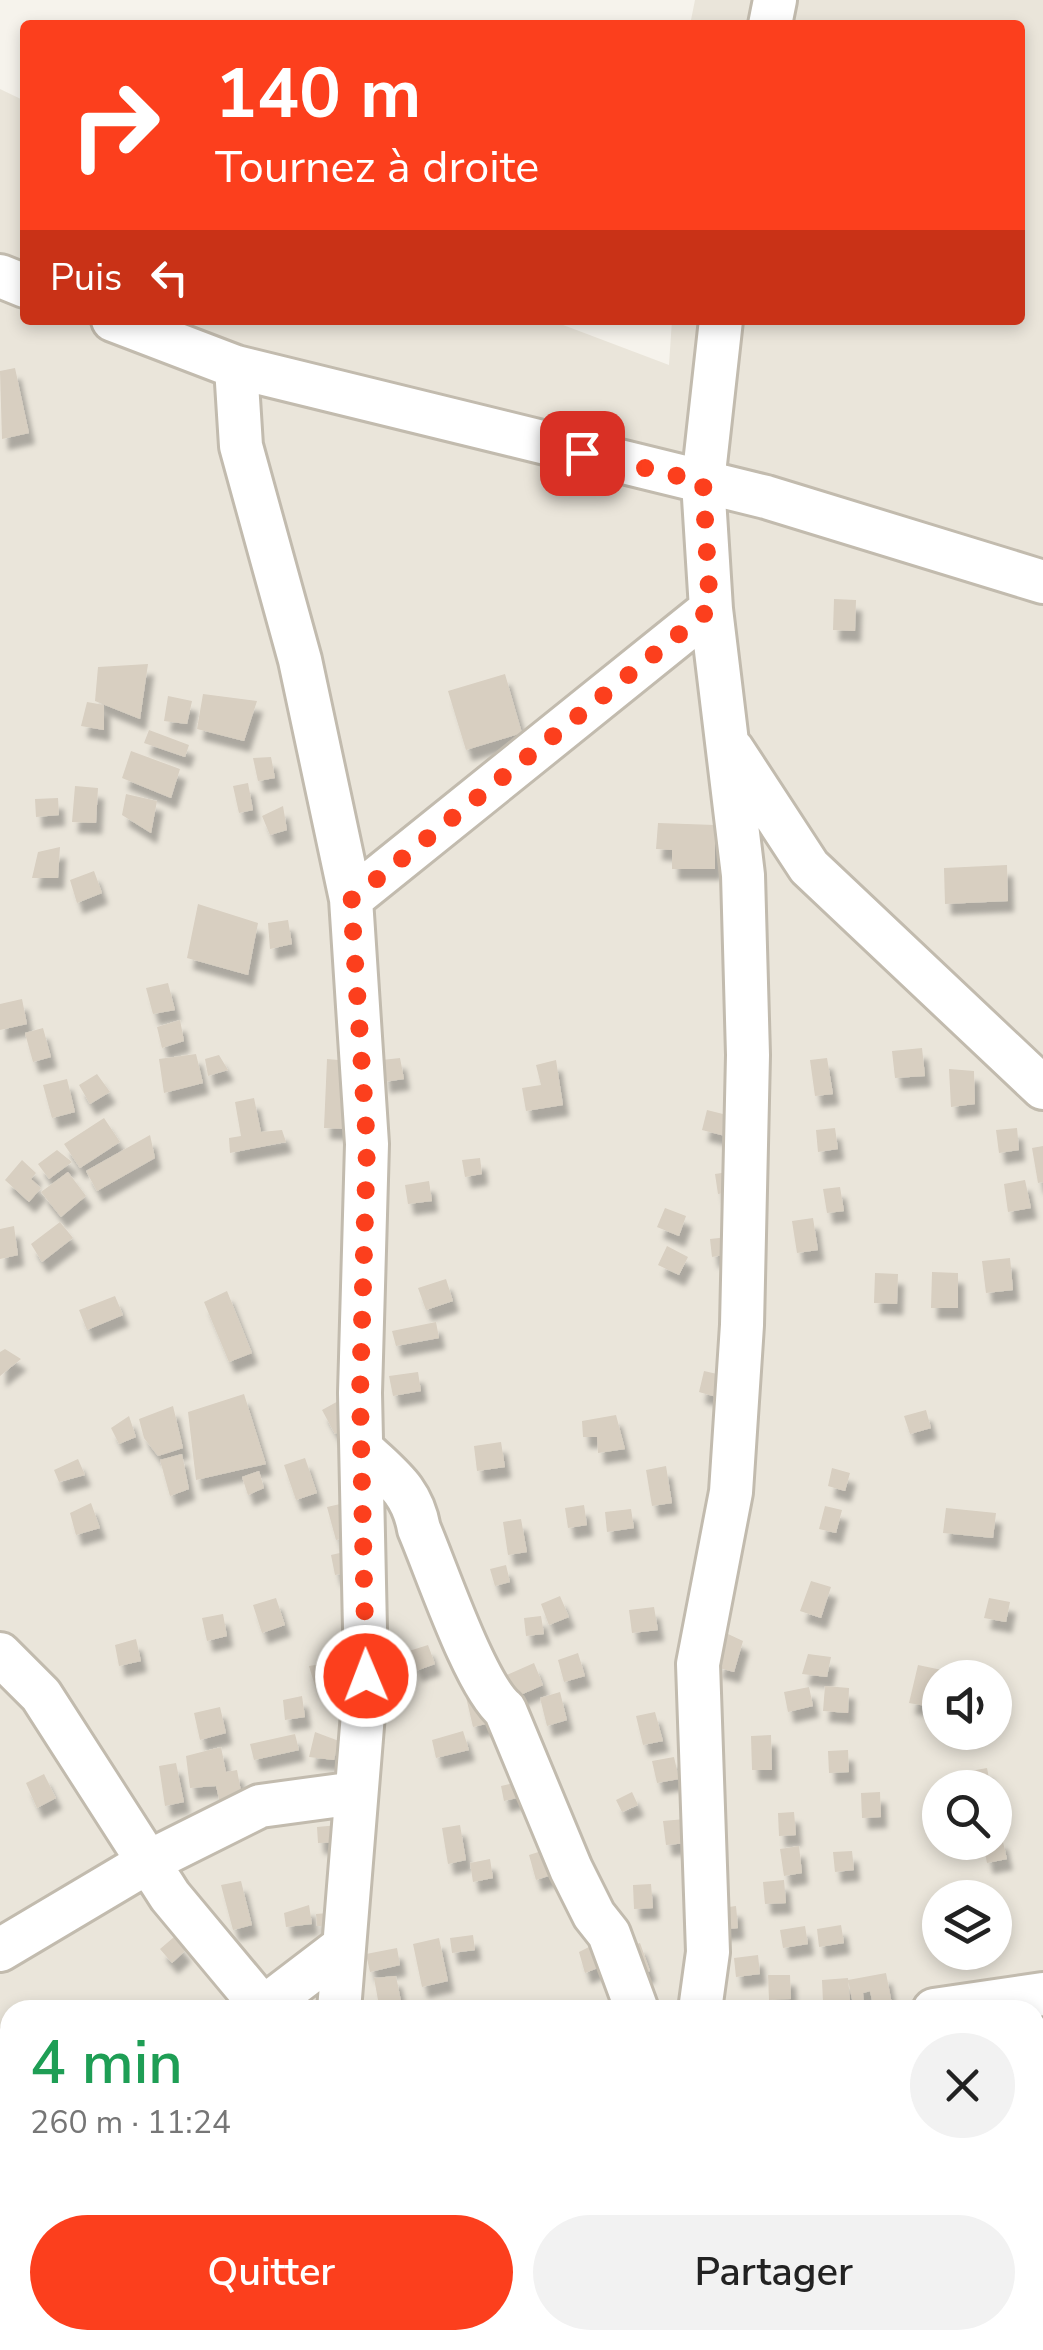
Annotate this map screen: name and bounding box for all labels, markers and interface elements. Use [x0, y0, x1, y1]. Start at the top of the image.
text: 140 m [215, 46, 421, 142]
icon: right [50, 60, 180, 190]
text: Tournez à droite [215, 137, 539, 198]
icon: left [142, 250, 197, 305]
text: Puis [50, 252, 122, 303]
pin [540, 411, 625, 496]
icon: arrive [555, 426, 610, 481]
position arrow [314, 1624, 418, 1728]
map controls [922, 1660, 1012, 1970]
button: sound [922, 1660, 1012, 1750]
button: search [922, 1770, 1012, 1860]
button: layers [922, 1880, 1012, 1970]
text: 4 min [30, 2022, 183, 2104]
button: close [910, 2033, 1015, 2138]
text: 260 m · 11:24 [30, 2101, 231, 2144]
button: Quitter [30, 2215, 513, 2330]
button: Partager [533, 2215, 1015, 2330]

